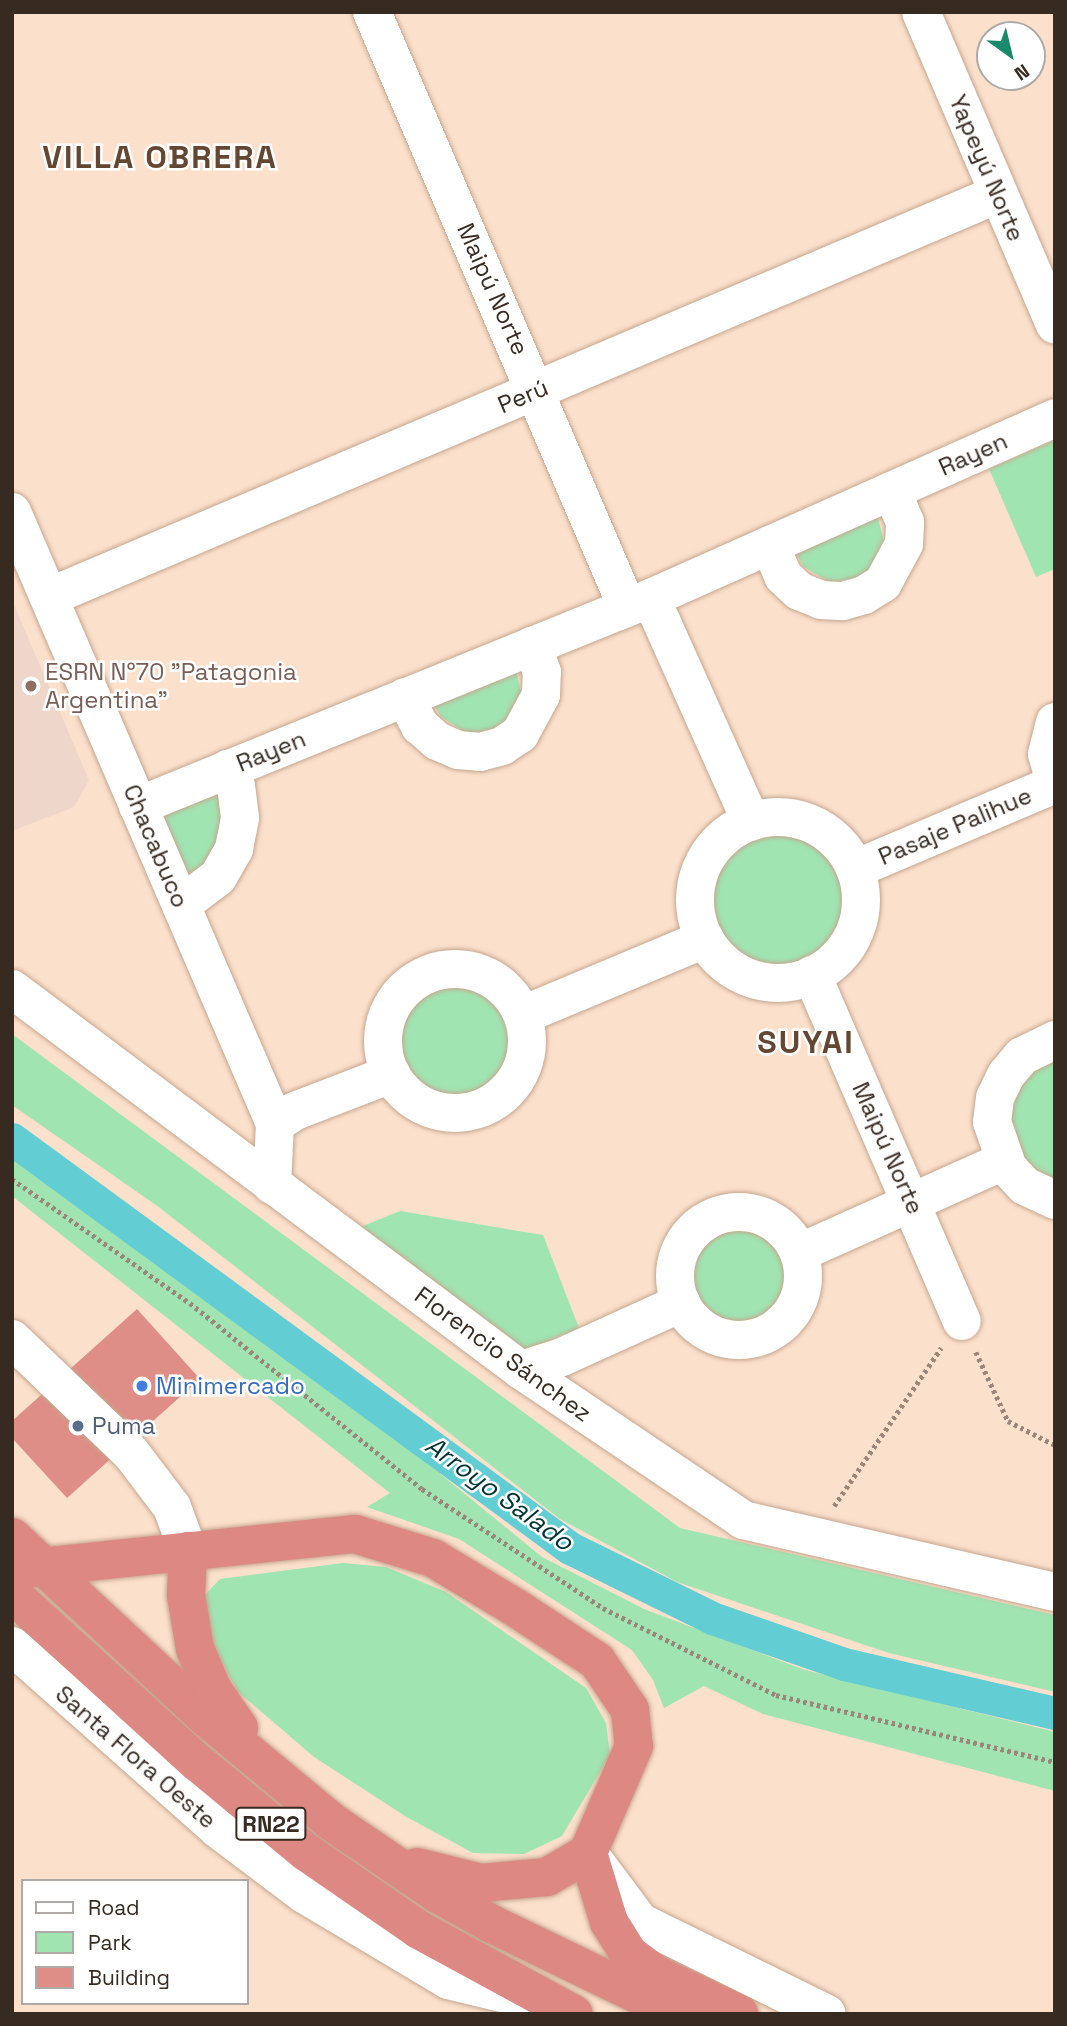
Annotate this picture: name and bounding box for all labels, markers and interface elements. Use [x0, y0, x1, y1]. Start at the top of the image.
north arrow [976, 21, 1046, 91]
text: N [1010, 58, 1034, 86]
street label: Yapeyú Norte [943, 90, 1031, 246]
district label: VILLA OBRERA [44, 138, 276, 176]
street label: Maipú Norte [451, 219, 535, 359]
street label: Perú [493, 373, 553, 419]
street label: Rayen [934, 426, 1012, 482]
place label: ESRN N°70 "Patagonia Argentina" [45, 658, 297, 714]
marker: ESRN N°70 "Patagonia Argentina" [23, 678, 39, 694]
street label: Rayen [232, 724, 310, 778]
street label: Chacabuco [117, 780, 195, 912]
street label: Pasaje Palihue [874, 781, 1036, 871]
district label: SUYAI [758, 1023, 854, 1061]
street label: Maipú Norte [846, 1078, 930, 1218]
street label: Florencio Sánchez [409, 1280, 597, 1428]
place label: Minimercado [156, 1372, 305, 1400]
marker: Minimercado [134, 1378, 150, 1394]
place label: Puma [92, 1412, 156, 1440]
marker: Puma [70, 1418, 86, 1434]
water label: Arroyo Salado [419, 1430, 579, 1558]
street label: Santa Flora Oeste [50, 1679, 222, 1835]
road number: RN22 [234, 1804, 308, 1843]
legend [21, 1879, 248, 2005]
text: Road [88, 1894, 140, 1921]
text: Park [88, 1929, 132, 1956]
text: Building [88, 1964, 170, 1991]

